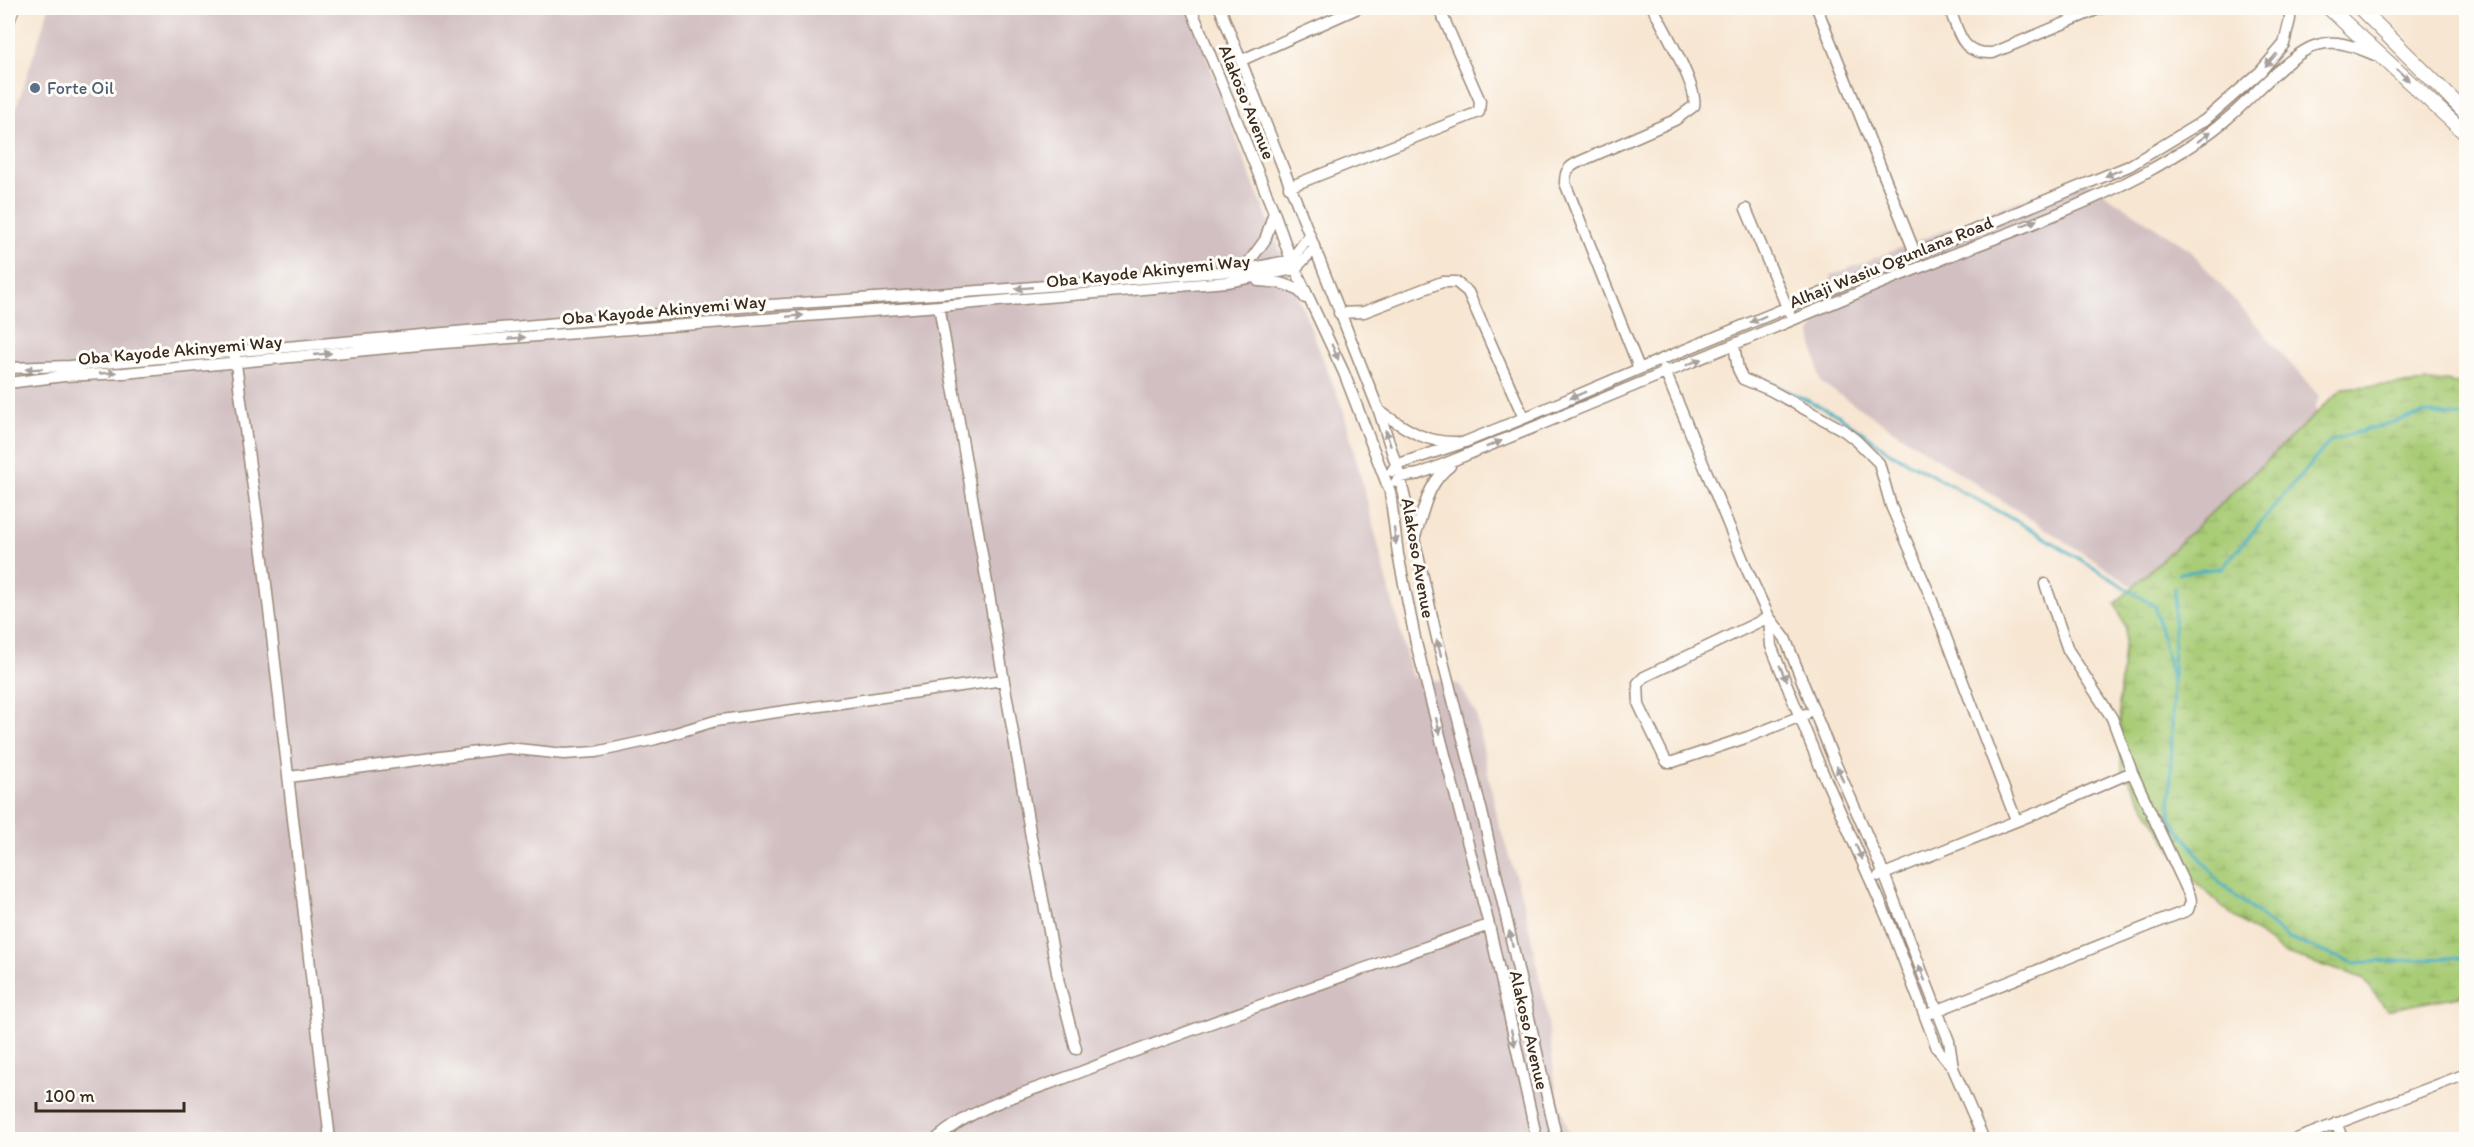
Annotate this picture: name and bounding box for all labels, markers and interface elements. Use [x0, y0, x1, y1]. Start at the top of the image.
street label: Alakoso Avenue [1214, 41, 1280, 163]
one-way arrow [2264, 53, 2278, 68]
one-way arrow [2395, 68, 2409, 82]
place label: Forte Oil [47, 77, 114, 99]
marker: Forte Oil [28, 81, 42, 95]
one-way arrow [2195, 131, 2211, 143]
one-way arrow [2104, 168, 2122, 178]
street label: Alhaji Wasiu Ogunlana Road [1786, 211, 1996, 313]
one-way arrow [2021, 218, 2039, 228]
street label: Oba Kayode Akinyemi Way [1045, 249, 1252, 293]
one-way arrow [1014, 283, 1033, 293]
street label: Oba Kayode Akinyemi Way [561, 290, 768, 330]
one-way arrow [786, 311, 805, 321]
one-way arrow [1749, 315, 1767, 324]
street label: Oba Kayode Akinyemi Way [77, 330, 284, 370]
one-way arrow [508, 334, 527, 343]
one-way arrow [1330, 343, 1339, 360]
one-way arrow [313, 349, 332, 359]
one-way arrow [1685, 357, 1703, 366]
one-way arrow [25, 364, 44, 373]
one-way arrow [98, 369, 117, 378]
one-way arrow [1569, 390, 1587, 400]
one-way arrow [1382, 429, 1392, 447]
one-way arrow [1485, 439, 1503, 448]
street label: Alakoso Avenue [1397, 496, 1439, 620]
one-way arrow [1391, 526, 1400, 545]
one-way arrow [1434, 639, 1444, 657]
one-way arrow [1778, 664, 1788, 682]
one-way arrow [1433, 717, 1443, 735]
one-way arrow [1835, 764, 1845, 782]
one-way arrow [1854, 844, 1864, 862]
one-way arrow [1506, 930, 1516, 948]
one-way arrow [1917, 964, 1927, 982]
street label: Alakoso Avenue [1505, 968, 1553, 1092]
one-way arrow [1509, 1029, 1518, 1048]
scale bar [36, 1075, 184, 1113]
text: 100 m [45, 1085, 95, 1107]

